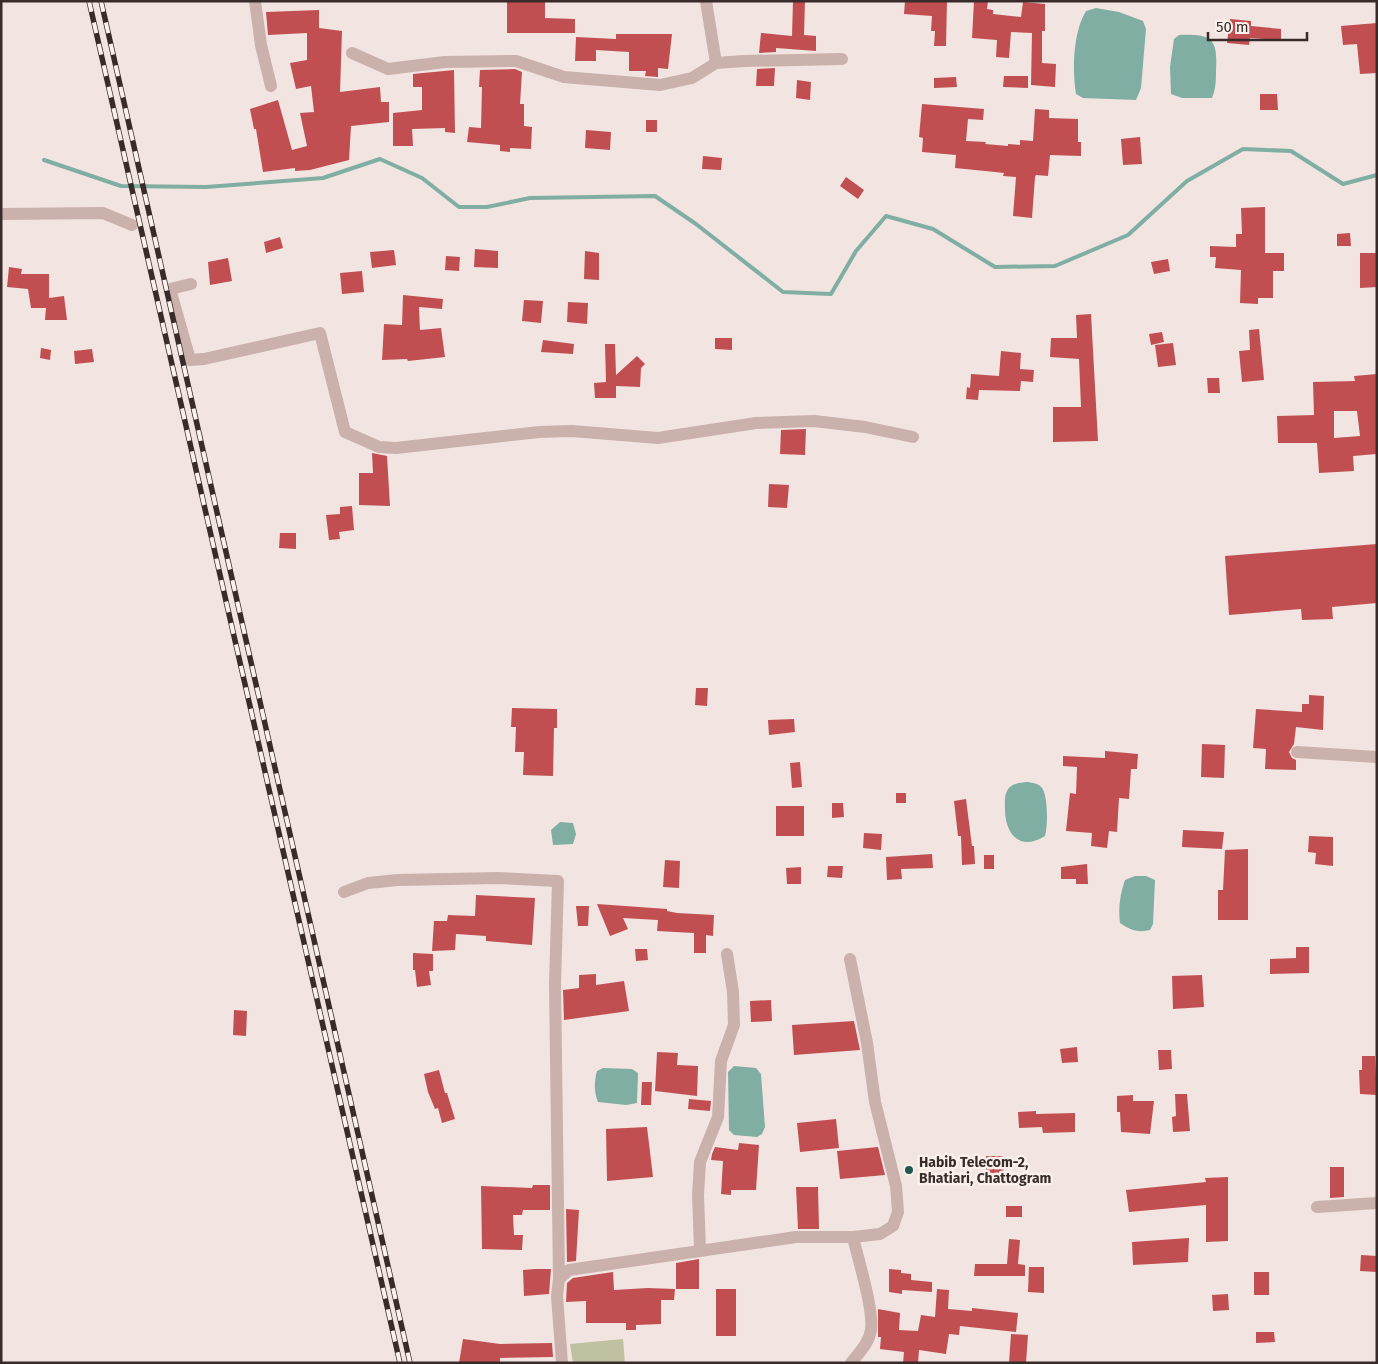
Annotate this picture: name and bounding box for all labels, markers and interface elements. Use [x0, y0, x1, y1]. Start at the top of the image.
scale bar [1208, 10, 1307, 42]
text: 50 m [1216, 18, 1249, 36]
place label: Habib Telecom-2, Bhatiari, Chattogram [919, 1154, 1052, 1187]
marker: Habib Telecom-2, Bhatiari, Chattogram [903, 1164, 915, 1176]

